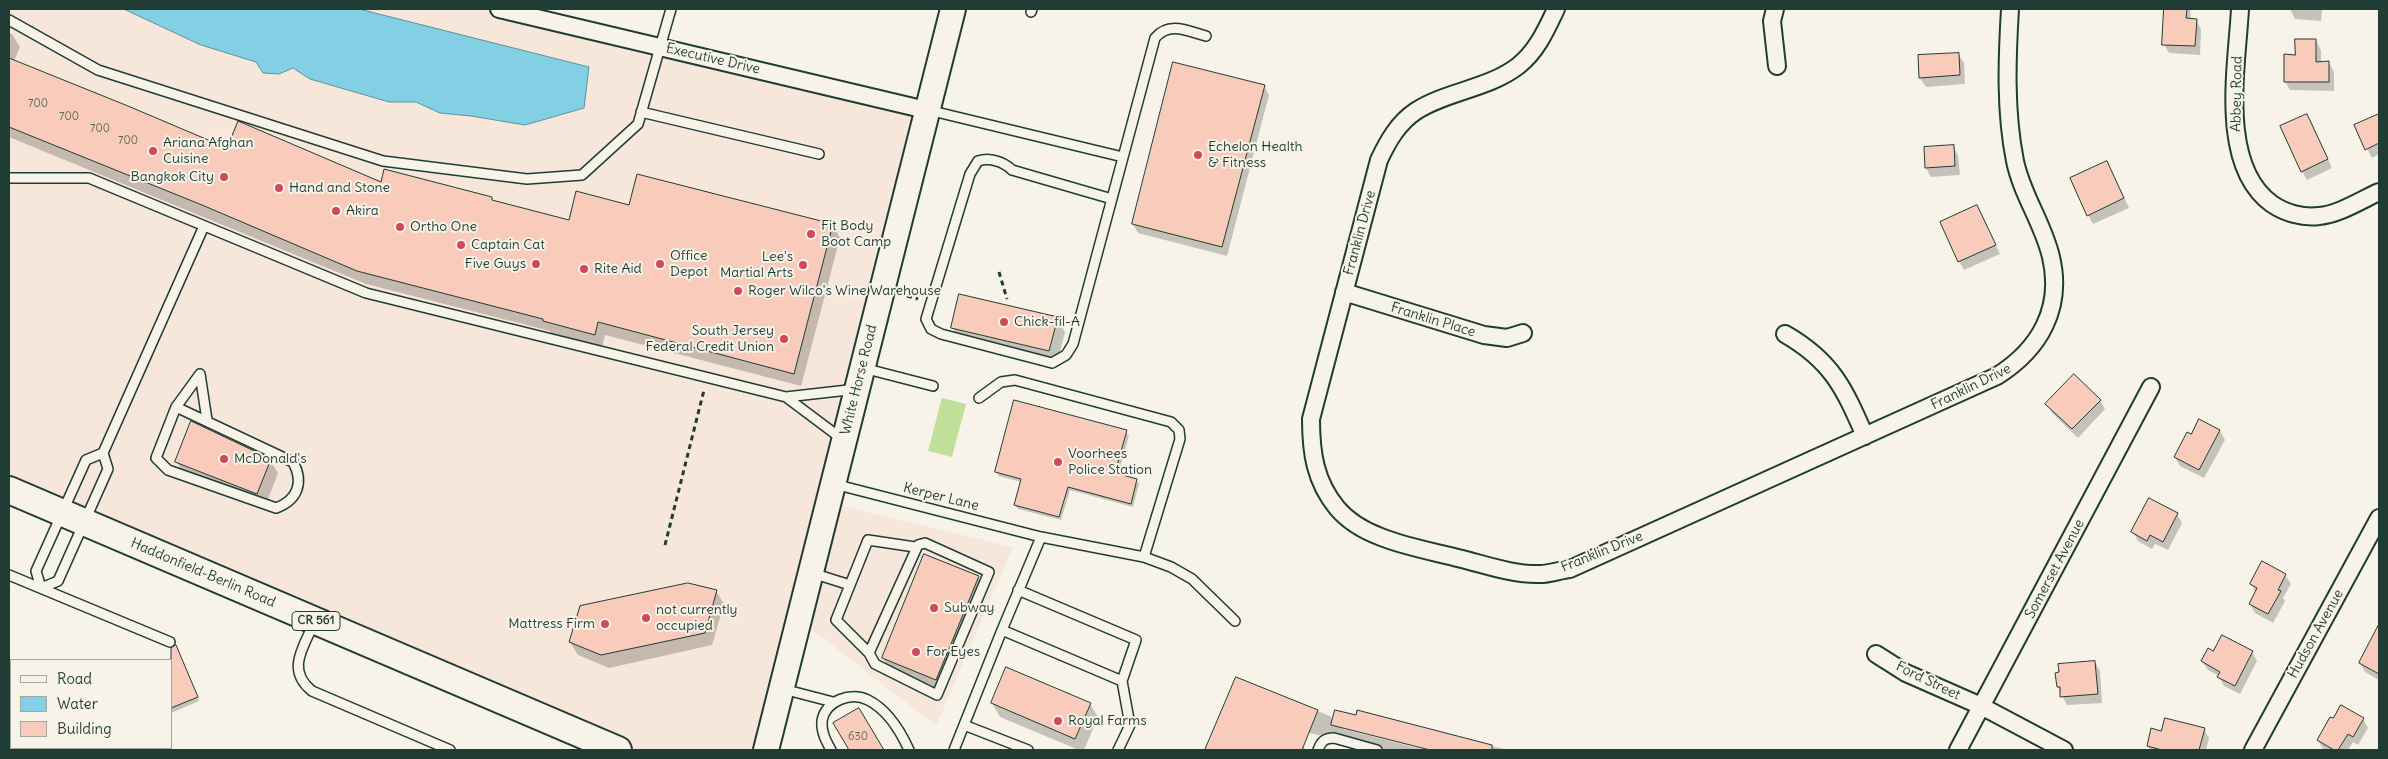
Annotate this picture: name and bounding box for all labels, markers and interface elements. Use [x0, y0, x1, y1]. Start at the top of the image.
street label: Executive Drive [664, 40, 762, 78]
street label: Abbey Road [2228, 56, 2246, 132]
house number: 700 [28, 97, 48, 111]
house number: 700 [59, 110, 79, 124]
house number: 700 [90, 122, 110, 136]
house number: 700 [118, 134, 138, 148]
place label: Ariana Afghan Cuisine [163, 135, 254, 168]
place label: Echelon Health & Fitness [1208, 139, 1303, 172]
marker: Ariana Afghan Cuisine [147, 145, 159, 157]
marker: Echelon Health & Fitness [1192, 149, 1204, 161]
place label: Bangkok City [131, 169, 214, 185]
marker: Bangkok City [218, 171, 230, 183]
place label: Hand and Stone [289, 180, 390, 196]
marker: Hand and Stone [273, 182, 285, 194]
street label: Franklin Drive [1341, 189, 1379, 277]
place label: Akira [346, 203, 379, 219]
marker: Akira [330, 205, 342, 217]
place label: Fit Body Boot Camp [821, 218, 891, 250]
place label: Ortho One [410, 219, 477, 235]
marker: Ortho One [394, 221, 406, 233]
marker: Fit Body Boot Camp [805, 228, 817, 240]
place label: Captain Cat [471, 237, 545, 253]
marker: Captain Cat [455, 239, 467, 251]
place label: Office Depot [670, 248, 708, 280]
place label: Lee's Martial Arts [720, 249, 793, 282]
place label: Five Guys [465, 256, 526, 272]
marker: Five Guys [530, 258, 542, 270]
marker: Office Depot [654, 258, 666, 270]
marker: Lee's Martial Arts [797, 259, 809, 271]
place label: Rite Aid [594, 261, 642, 277]
marker: Rite Aid [578, 263, 590, 275]
place label: Roger Wilco's Wine Warehouse [748, 283, 941, 299]
marker: Roger Wilco's Wine Warehouse [732, 285, 744, 297]
street label: Franklin Place [1389, 299, 1477, 341]
place label: Chick-fil-A [1014, 314, 1080, 330]
marker: Chick-fil-A [998, 316, 1010, 328]
place label: South Jersey Federal Credit Union [646, 323, 774, 356]
street label: White Horse Road [837, 323, 881, 437]
marker: South Jersey Federal Credit Union [778, 333, 790, 345]
street label: Franklin Drive [1928, 360, 2014, 414]
place label: Voorhees Police Station [1068, 446, 1152, 478]
place label: McDonald's [234, 451, 307, 467]
marker: McDonald's [218, 453, 230, 465]
marker: Voorhees Police Station [1052, 456, 1064, 468]
street label: Kerper Lane [901, 479, 981, 515]
street label: Somerset Avenue [2022, 516, 2088, 622]
street label: Franklin Drive [1559, 528, 1645, 576]
street label: Haddonfield-Berlin Road [128, 535, 278, 611]
street label: Hudson Avenue [2285, 587, 2347, 681]
place label: Subway [944, 600, 995, 616]
place label: not currently occupied [656, 602, 738, 634]
marker: Subway [928, 602, 940, 614]
road number: CR 561 [292, 612, 340, 630]
marker: not currently occupied [640, 612, 652, 624]
place label: Mattress Firm [508, 616, 595, 632]
marker: Mattress Firm [599, 618, 611, 630]
place label: For Eyes [926, 644, 980, 660]
marker: For Eyes [910, 646, 922, 658]
street label: Ford Street [1893, 658, 1963, 704]
legend [10, 659, 172, 749]
text: Road [57, 669, 92, 688]
text: Water [57, 694, 98, 713]
place label: Royal Farms [1068, 713, 1147, 729]
marker: Royal Farms [1052, 715, 1064, 727]
text: Building [57, 719, 112, 738]
house number: 630 [848, 730, 868, 744]

